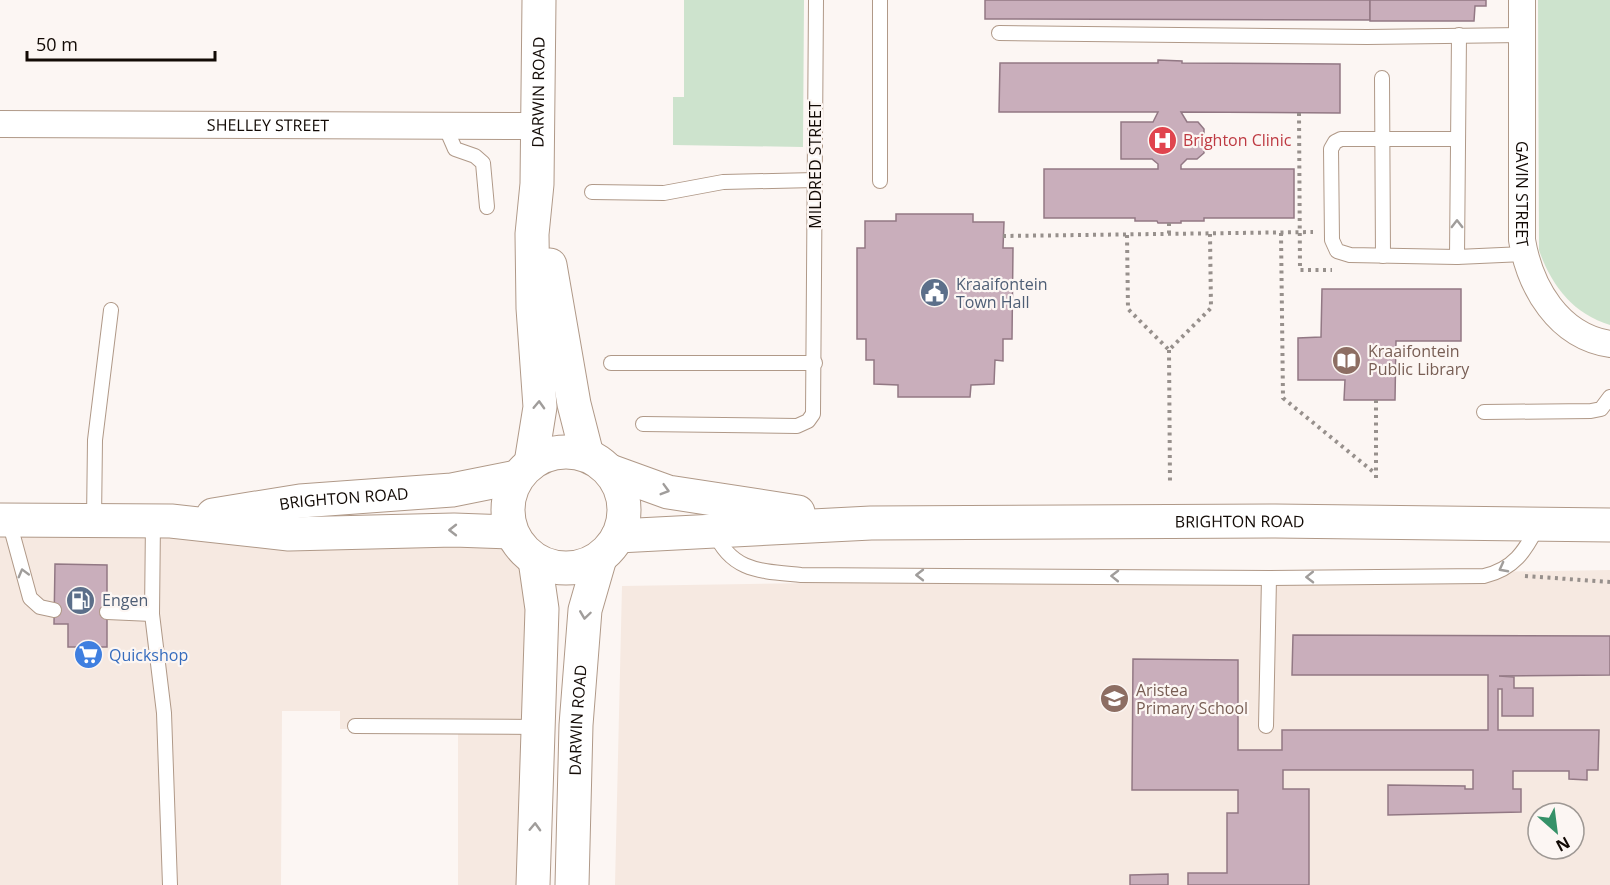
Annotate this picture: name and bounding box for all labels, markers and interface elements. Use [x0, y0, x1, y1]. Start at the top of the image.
scale bar [27, 24, 214, 62]
text: 50 m [36, 32, 78, 56]
street label: DARWIN ROAD [526, 37, 550, 148]
street label: MILDRED STREET [804, 101, 826, 229]
street label: SHELLEY STREET [207, 114, 329, 136]
hospital icon: Brighton Clinic [1146, 124, 1178, 156]
place label: Brighton Clinic [1183, 129, 1292, 151]
street label: GAVIN STREET [1511, 141, 1534, 249]
one-way arrow [1451, 219, 1463, 228]
place label: Kraaifontein Town Hall [956, 273, 1048, 313]
public building icon: Kraaifontein Town Hall [919, 277, 951, 309]
place label: Kraaifontein Public Library [1368, 340, 1470, 380]
library icon: Kraaifontein Public Library [1331, 344, 1363, 376]
one-way arrow [532, 401, 545, 410]
street label: BRIGHTON ROAD [278, 482, 409, 515]
one-way arrow [660, 483, 670, 495]
street label: BRIGHTON ROAD [1175, 510, 1305, 532]
one-way arrow [448, 524, 457, 536]
one-way arrow [1499, 561, 1510, 572]
one-way arrow [18, 568, 31, 578]
one-way arrow [916, 569, 925, 581]
one-way arrow [1111, 570, 1120, 582]
one-way arrow [1306, 571, 1315, 584]
fuel station icon: Engen [65, 584, 97, 616]
place label: Engen [102, 589, 148, 611]
one-way arrow [580, 610, 592, 619]
supermarket icon: Quickshop [72, 639, 104, 671]
place label: Quickshop [109, 644, 188, 666]
street label: DARWIN ROAD [564, 664, 592, 776]
place label: Aristea Primary School [1136, 679, 1248, 719]
school or university icon: Aristea Primary School [1099, 683, 1131, 715]
north arrow [1526, 801, 1586, 861]
one-way arrow [529, 822, 542, 831]
text: N [1552, 831, 1574, 857]

